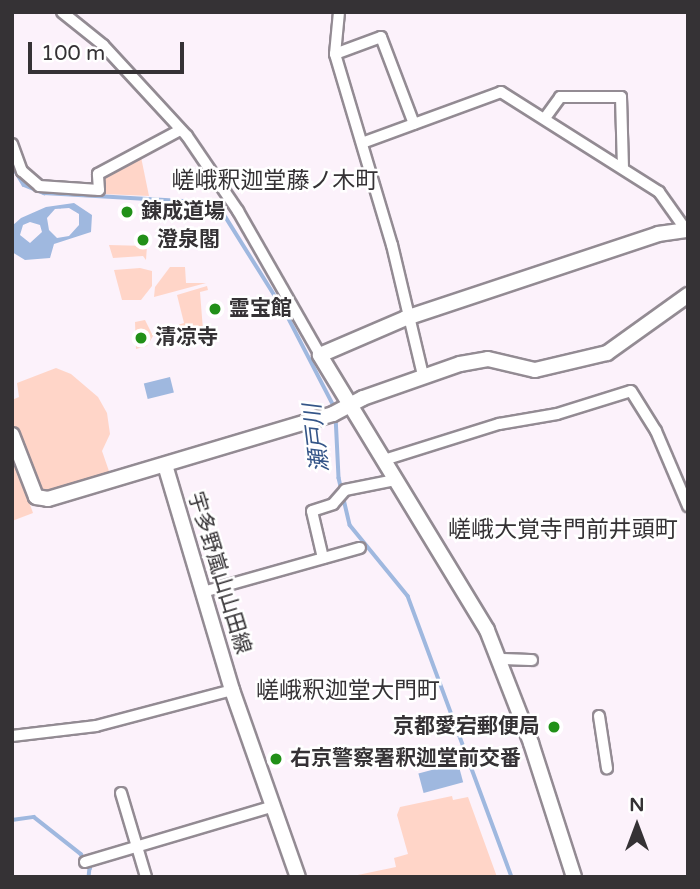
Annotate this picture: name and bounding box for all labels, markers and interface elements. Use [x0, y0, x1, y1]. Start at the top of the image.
scale bar [32, 28, 187, 72]
text: 100 m [41, 41, 105, 66]
district label: 嵯峨釈迦堂藤ノ木町 [172, 167, 378, 195]
place label: 錬成道場 [141, 199, 225, 225]
marker: 錬成道場 [119, 204, 135, 220]
place label: 澄泉閣 [157, 227, 220, 253]
marker: 澄泉閣 [135, 232, 151, 248]
place label: 霊宝館 [229, 296, 292, 322]
marker: 霊宝館 [207, 301, 223, 317]
place label: 清凉寺 [155, 325, 218, 351]
marker: 清凉寺 [133, 330, 149, 346]
water label: 瀬戸川 [299, 402, 335, 474]
street label: 宇多野嵐山山田線 [182, 489, 256, 657]
district label: 嵯峨大覚寺門前井頭町 [448, 516, 678, 544]
district label: 嵯峨釈迦堂大門町 [256, 677, 440, 705]
place label: 京都愛宕郵便局 [393, 714, 540, 740]
marker: 京都愛宕郵便局 [546, 719, 562, 735]
place label: 右京警察署釈迦堂前交番 [290, 746, 521, 772]
marker: 右京警察署釈迦堂前交番 [268, 751, 284, 767]
north arrow [602, 791, 672, 861]
text: N [629, 794, 645, 816]

